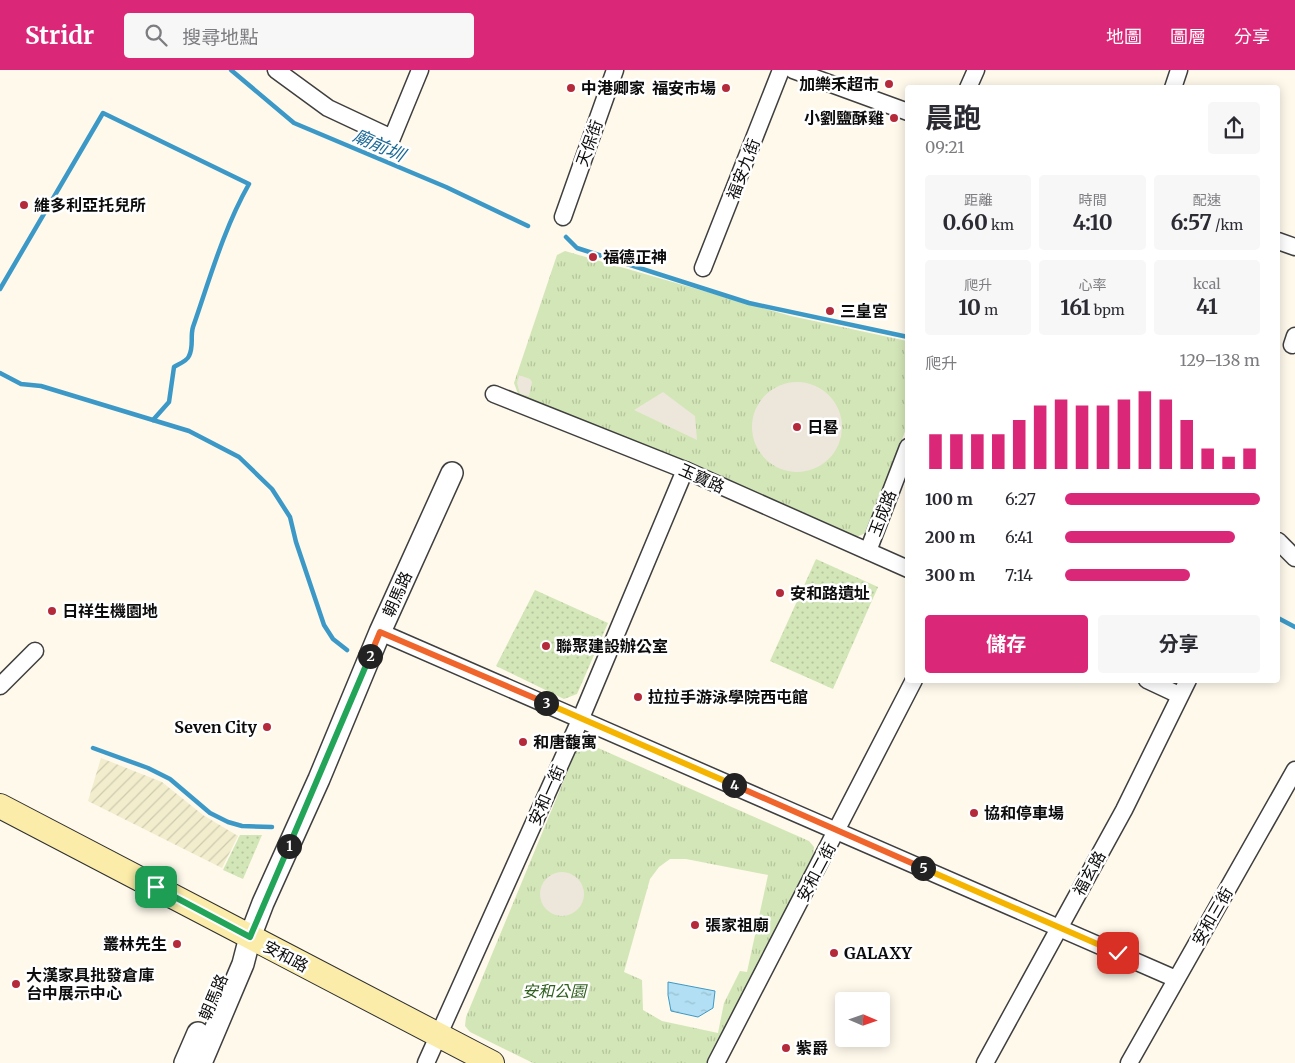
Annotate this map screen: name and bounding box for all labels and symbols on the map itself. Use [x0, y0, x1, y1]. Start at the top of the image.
place label: 加樂禾超市 [799, 74, 879, 94]
place label: 中港卿家 [581, 78, 645, 98]
place label: 福安市場 [652, 78, 716, 98]
marker: 加樂禾超市 [883, 78, 895, 90]
marker: 中港卿家 [565, 82, 577, 94]
marker: 福安市場 [720, 82, 732, 94]
place label: 小劉鹽酥雞 [804, 108, 884, 128]
marker: 小劉鹽酥雞 [888, 112, 900, 124]
street label: 天保街 [571, 117, 607, 169]
water label: 廟前圳 [350, 124, 411, 168]
street label: 福安九街 [722, 136, 764, 202]
place label: 維多利亞托兒所 [34, 195, 146, 215]
marker: 維多利亞托兒所 [18, 199, 30, 211]
place label: 福德正神 [603, 247, 667, 267]
marker: 福德正神 [587, 251, 599, 263]
place label: 三皇宮 [840, 301, 888, 321]
marker: 三皇宮 [824, 305, 836, 317]
place label: 日晷 [807, 417, 839, 437]
marker: 日晷 [791, 421, 803, 433]
street label: 玉寶路 [676, 459, 728, 497]
street label: 玉成路 [864, 487, 900, 539]
street label: 朝馬路 [378, 568, 416, 620]
place label: 安和路遺址 [790, 583, 870, 603]
marker: 安和路遺址 [774, 587, 786, 599]
place label: 日祥生機園地 [62, 601, 158, 621]
marker: 日祥生機園地 [46, 605, 58, 617]
place label: 聯聚建設辦公室 [556, 636, 668, 656]
marker: 聯聚建設辦公室 [540, 640, 552, 652]
pin: 2 [358, 644, 382, 668]
place label: 拉拉手游泳學院西屯館 [648, 687, 808, 707]
pin: 3 [534, 690, 558, 716]
marker: 拉拉手游泳學院西屯館 [632, 691, 644, 703]
place label: Seven City [174, 717, 258, 737]
marker: Seven City [261, 721, 273, 733]
place label: 和唐馥寓 [533, 732, 597, 752]
marker: 和唐馥寓 [517, 736, 529, 748]
street label: 安和一街 [524, 762, 568, 828]
pin: 4 [722, 772, 746, 798]
place label: 協和停車場 [984, 803, 1064, 823]
marker: 協和停車場 [968, 807, 980, 819]
pin: 1 [276, 834, 302, 858]
street label: 安和二街 [792, 839, 840, 905]
street label: 福玄路 [1069, 847, 1109, 899]
pin: 5 [910, 856, 936, 880]
pin [135, 866, 177, 908]
street label: 安和三街 [1187, 883, 1237, 949]
place label: 張家祖廟 [705, 915, 769, 935]
marker: 張家祖廟 [689, 919, 701, 931]
pin [1097, 932, 1139, 974]
place label: 叢林先生 [103, 934, 167, 954]
street label: 安和路 [260, 936, 312, 976]
marker: 叢林先生 [171, 938, 183, 950]
place label: GALAXY [844, 943, 913, 963]
marker: GALAXY [828, 947, 840, 959]
place label: 大漢家具批發倉庫 台中展示中心 [26, 965, 154, 1003]
street label: 朝馬路 [194, 971, 232, 1023]
marker: 大漢家具批發倉庫 台中展示中心 [10, 978, 22, 990]
park label: 安和公園 [522, 981, 588, 1001]
north arrow [835, 992, 890, 1048]
place label: 紫爵 [796, 1038, 828, 1058]
marker: 紫爵 [780, 1042, 792, 1054]

